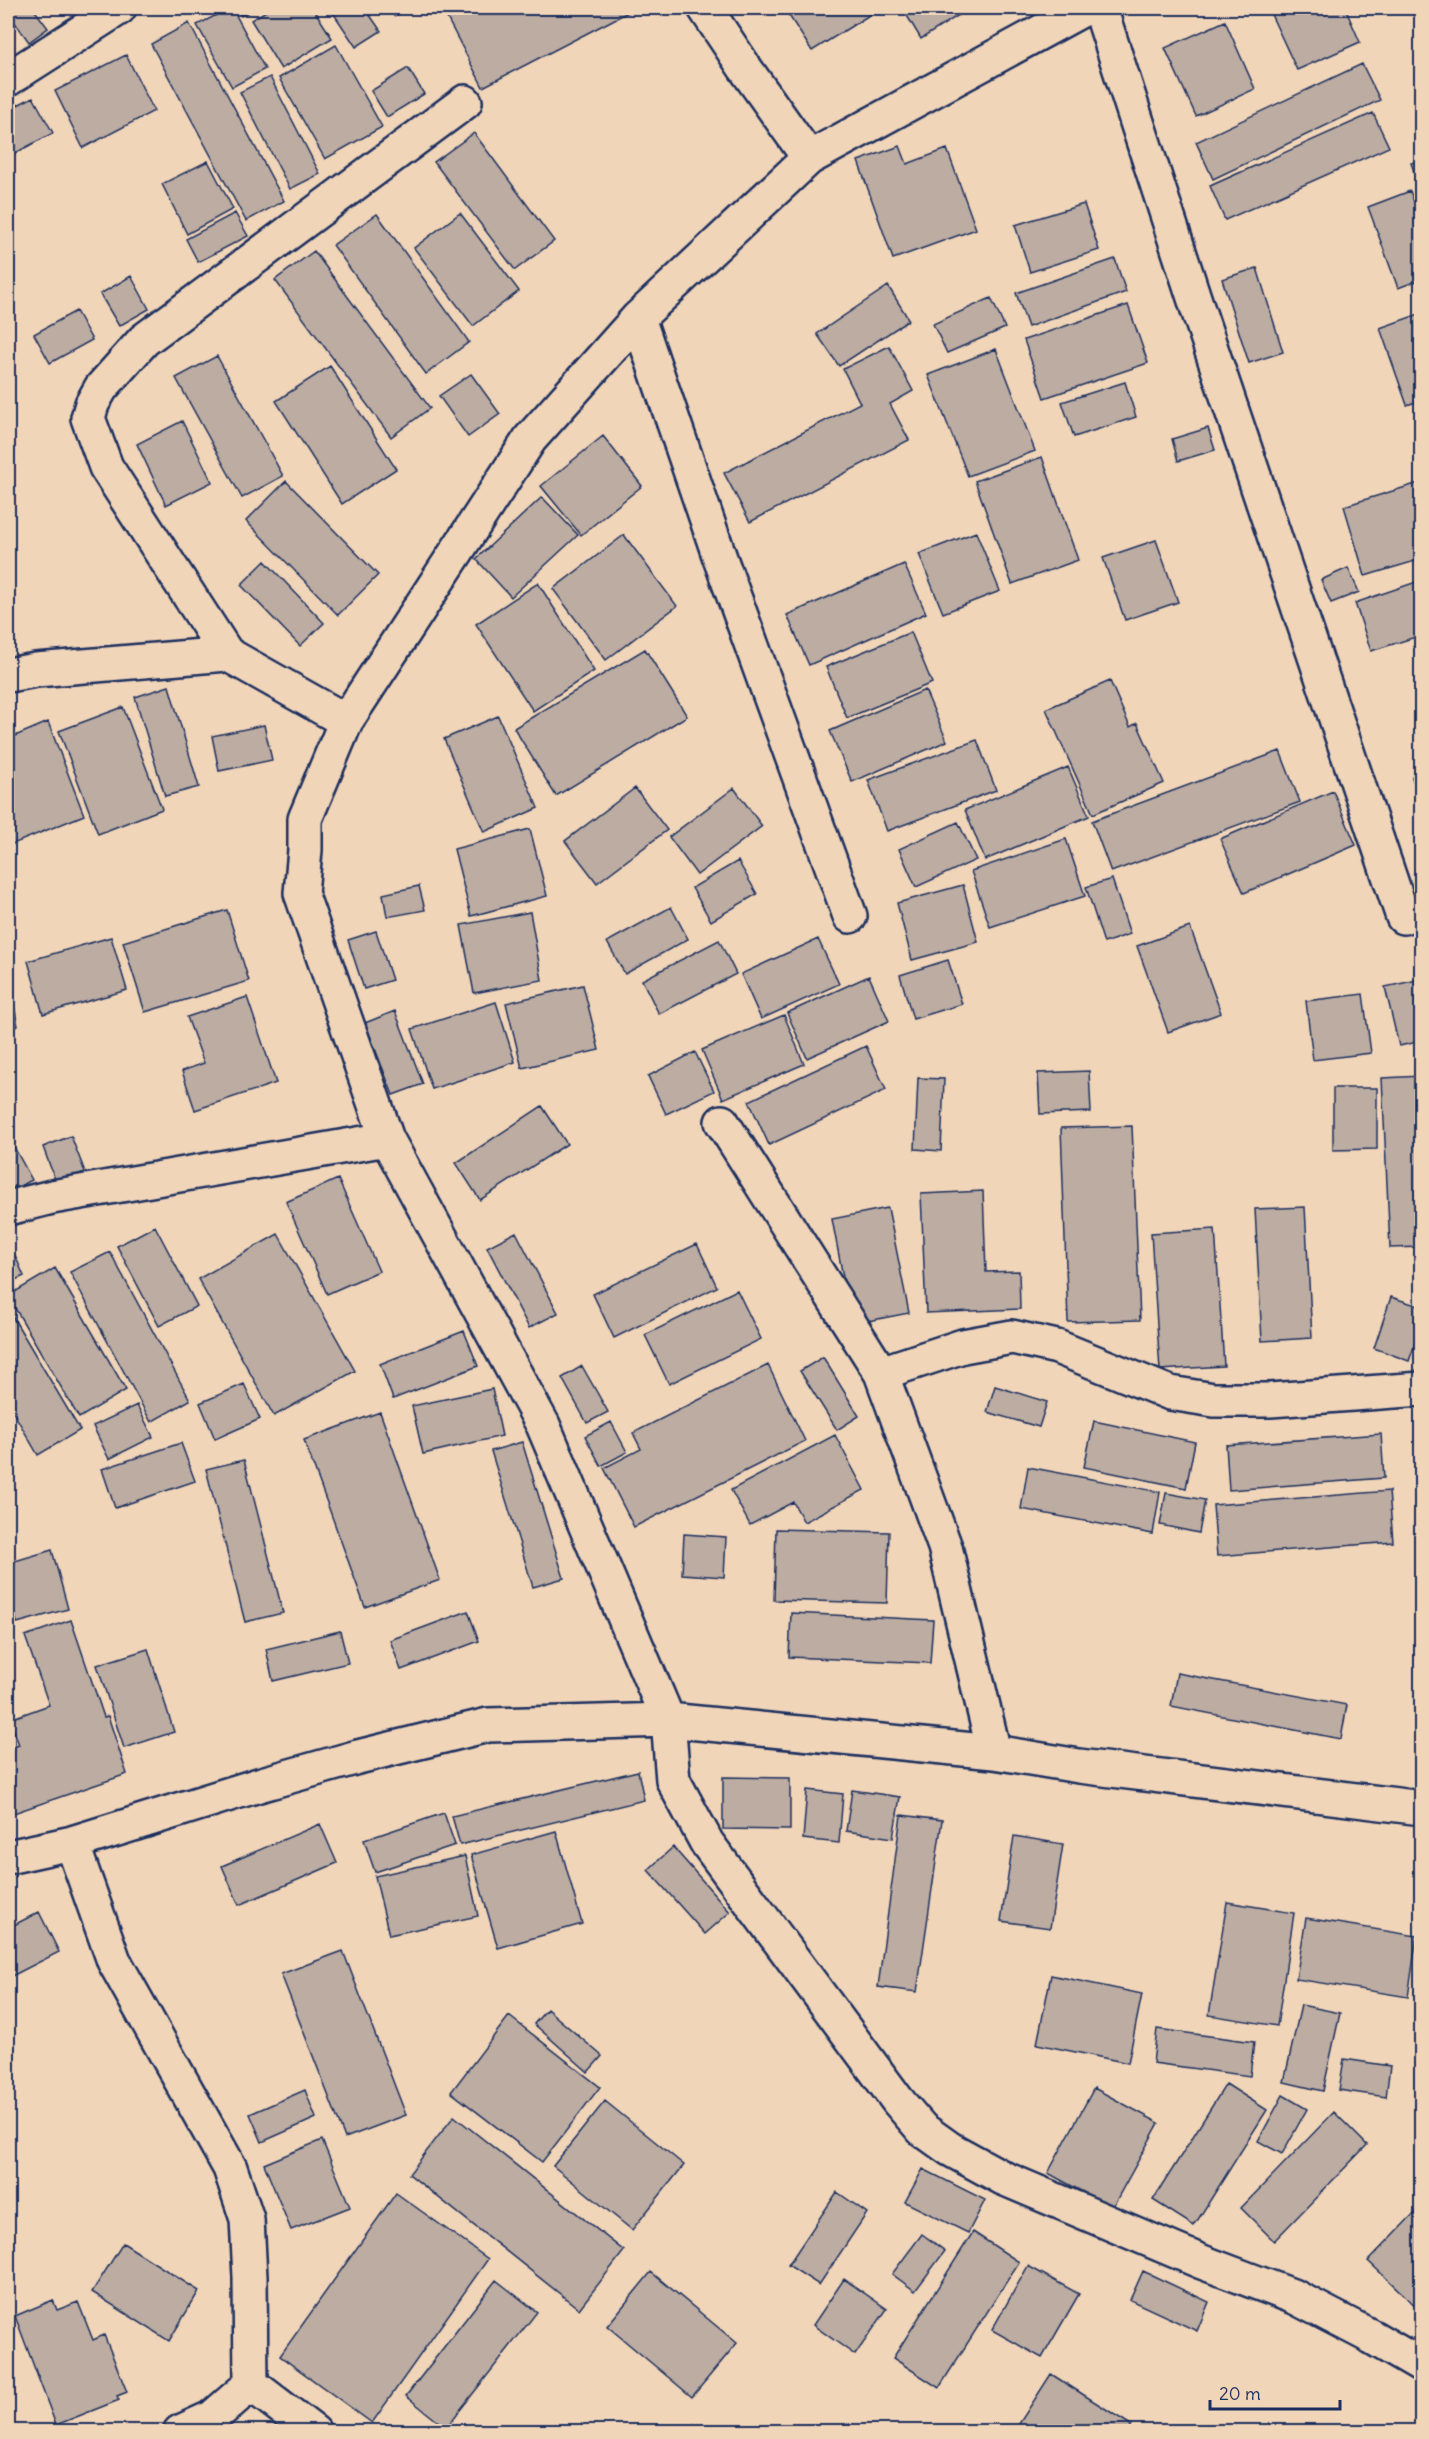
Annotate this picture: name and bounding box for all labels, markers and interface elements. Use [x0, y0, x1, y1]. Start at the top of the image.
scale bar [1210, 2373, 1340, 2411]
text: 20 m [1219, 2382, 1261, 2405]

